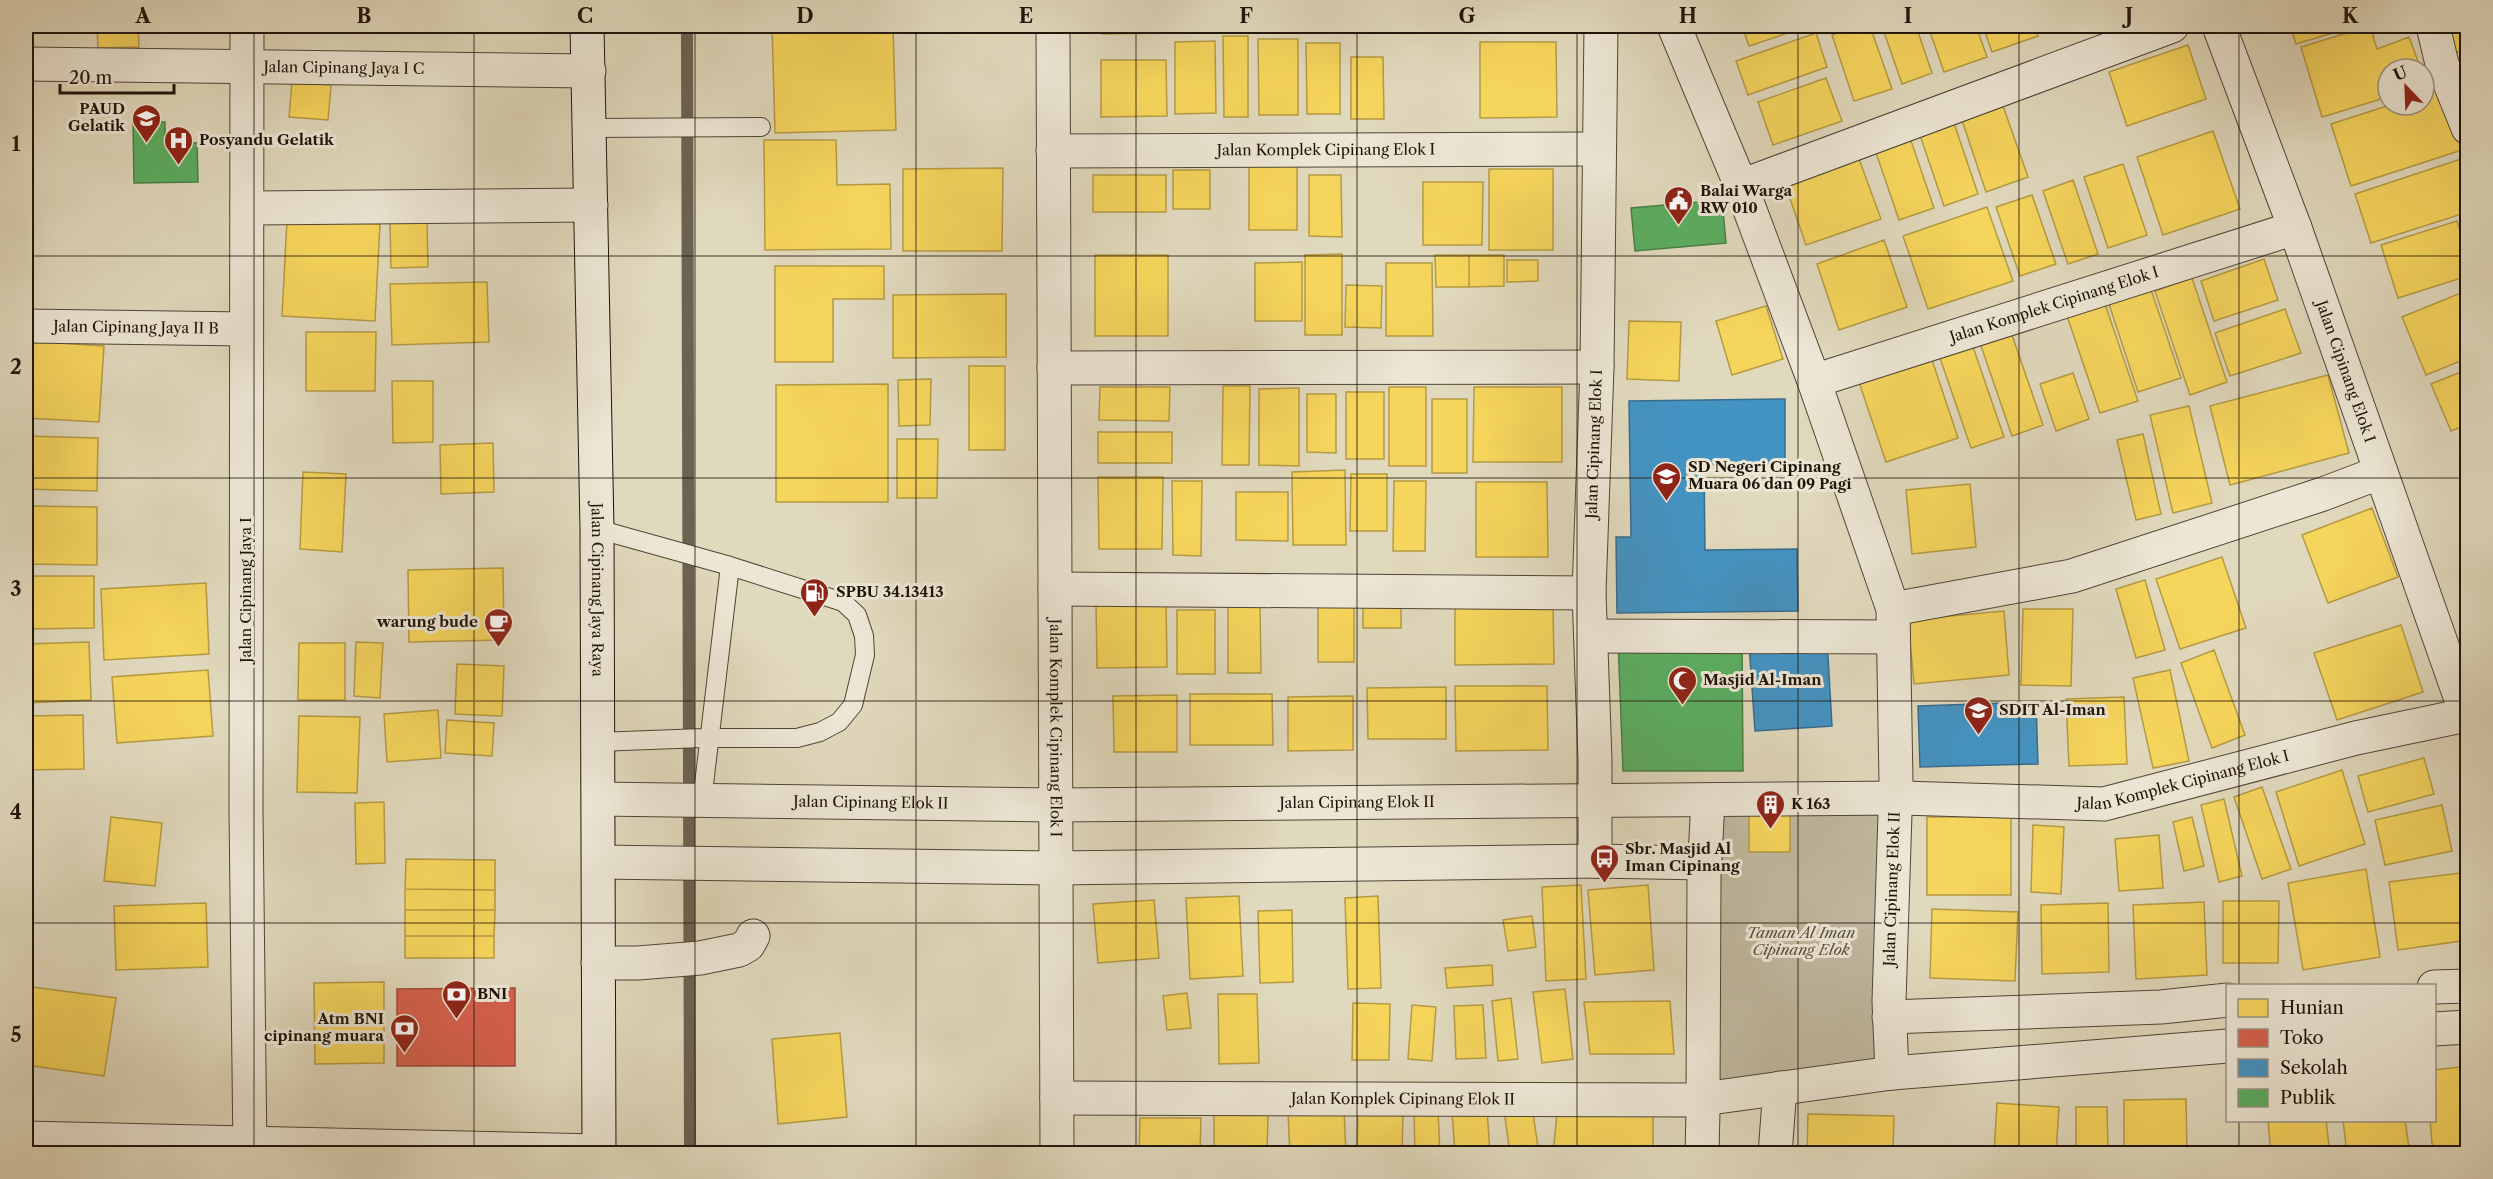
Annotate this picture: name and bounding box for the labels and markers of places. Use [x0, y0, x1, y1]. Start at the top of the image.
place label: PAUD Gelatik [68, 99, 126, 135]
school or university icon: PAUD Gelatik [130, 102, 162, 144]
hospital icon: Posyandu Gelatik [162, 124, 194, 166]
place label: Posyandu Gelatik [199, 130, 335, 149]
place label: Balai Warga RW 010 [1700, 181, 1793, 217]
public building icon: Balai Warga RW 010 [1663, 184, 1695, 226]
place label: SD Negeri Cipinang Muara 06 dan 09 Pagi [1688, 457, 1852, 493]
school or university icon: SD Negeri Cipinang Muara 06 dan 09 Pagi [1651, 460, 1683, 502]
fuel station icon: SPBU 34.13413 [799, 576, 831, 618]
place label: SPBU 34.13413 [836, 582, 944, 601]
cafe icon: warung bude [483, 606, 515, 648]
place label: warung bude [376, 612, 478, 631]
mosque icon: Masjid Al-Iman [1666, 664, 1698, 706]
place label: Masjid Al-Iman [1703, 670, 1822, 689]
school or university icon: SDIT Al-Iman [1962, 694, 1994, 736]
place label: SDIT Al-Iman [1999, 700, 2106, 719]
building icon: K 163 [1754, 788, 1786, 830]
place label: K 163 [1791, 794, 1831, 813]
place label: Sbr. Masjid Al Iman Cipinang [1625, 839, 1740, 875]
bus stop icon: Sbr. Masjid Al Iman Cipinang [1588, 842, 1620, 884]
bank icon: BNI [440, 978, 472, 1020]
place label: BNI [477, 984, 507, 1003]
place label: Atm BNI cipinang muara [264, 1009, 384, 1045]
bank icon: Atm BNI cipinang muara [389, 1012, 421, 1054]

